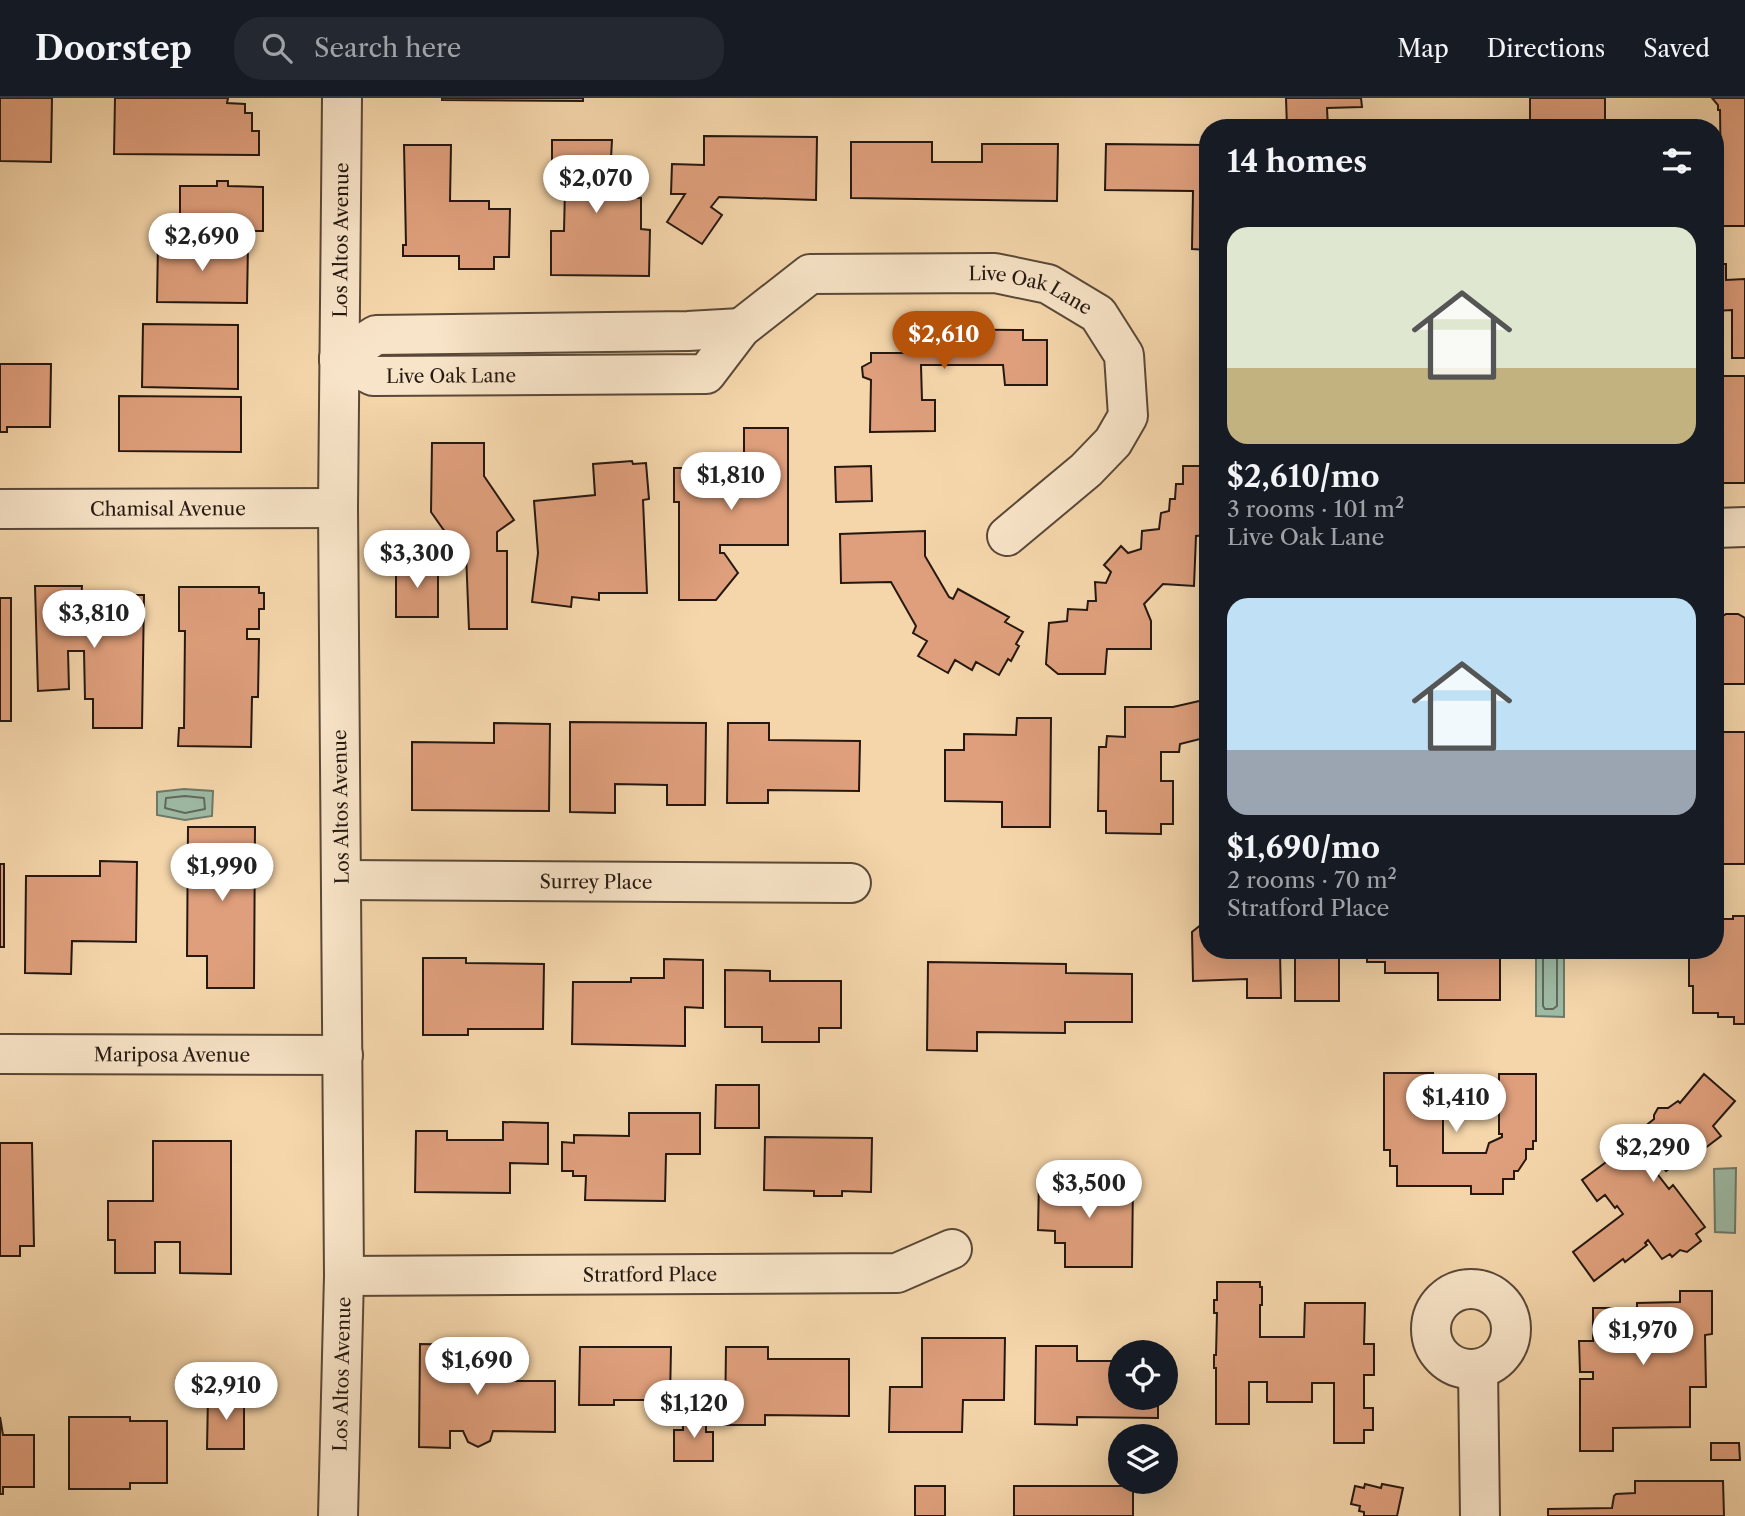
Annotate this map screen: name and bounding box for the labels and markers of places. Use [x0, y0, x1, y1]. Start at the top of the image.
pin: $2,070 [539, 156, 653, 215]
pin: $2,690 [145, 214, 259, 273]
pin: $2,610 [887, 312, 1001, 371]
pin: $1,810 [674, 452, 788, 512]
pin: $3,300 [360, 531, 474, 590]
pin: $3,810 [37, 590, 151, 650]
pin: $1,990 [165, 844, 279, 903]
pin: $1,410 [1399, 1074, 1513, 1134]
pin: $2,290 [1596, 1124, 1710, 1184]
pin: $3,500 [1032, 1160, 1146, 1220]
pin: $1,970 [1586, 1308, 1700, 1367]
pin: $1,690 [420, 1338, 534, 1397]
pin: $2,910 [169, 1362, 283, 1422]
pin: $1,120 [637, 1380, 751, 1440]

